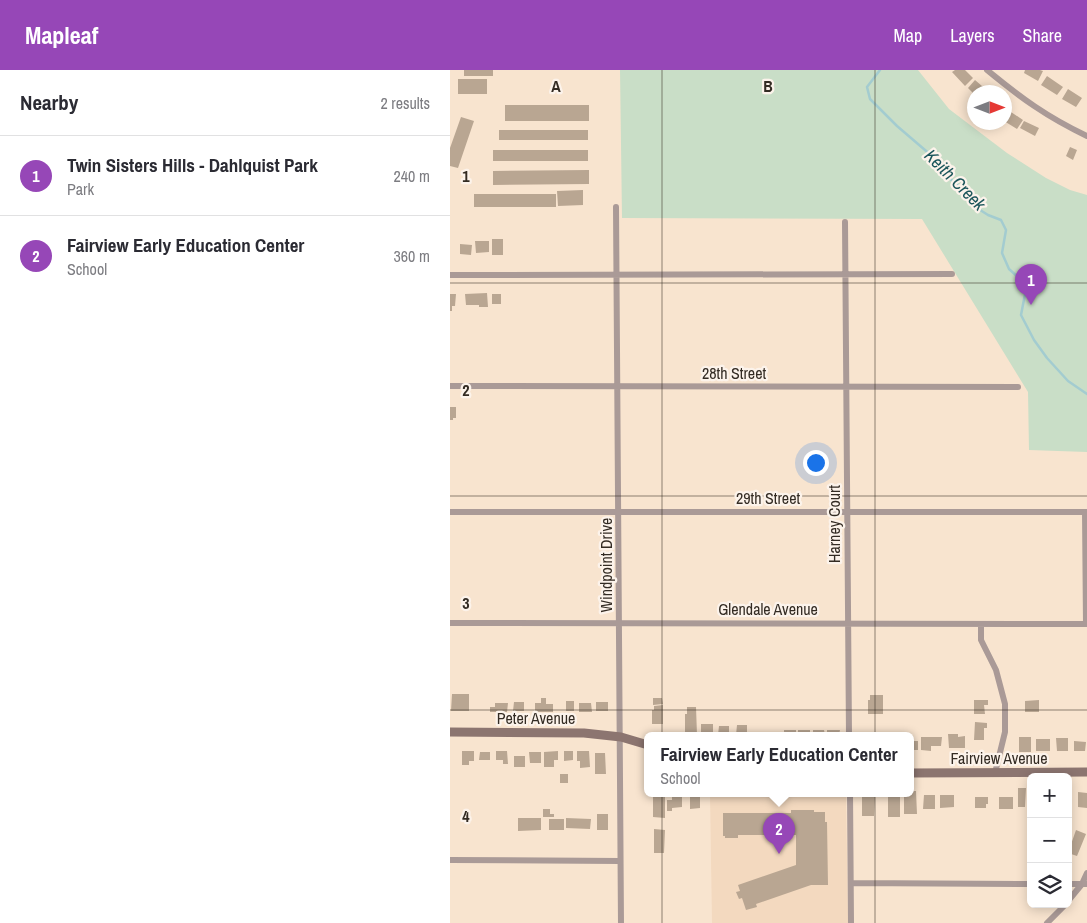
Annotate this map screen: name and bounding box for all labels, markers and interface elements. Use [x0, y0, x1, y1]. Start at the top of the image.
text: Mapleaf [25, 19, 98, 51]
text: Map [894, 23, 922, 48]
text: Layers [950, 23, 995, 48]
text: Share [1023, 23, 1062, 48]
text: A [551, 75, 561, 97]
text: B [763, 75, 773, 97]
north arrow [967, 85, 1012, 130]
text: Nearby [20, 88, 78, 117]
text: 2 results [380, 92, 430, 114]
water label: Keith Creek [919, 143, 992, 216]
text: Twin Sisters Hills - Dahlquist Park [67, 152, 318, 178]
text: 1 [32, 165, 40, 187]
text: 240 m [394, 165, 430, 187]
text: 1 [462, 165, 470, 187]
text: Park [67, 178, 94, 200]
text: Fairview Early Education Center [67, 232, 304, 258]
text: 2 [32, 245, 40, 267]
text: 360 m [394, 245, 430, 267]
text: School [67, 258, 107, 280]
pin: 1 [1015, 264, 1047, 305]
street label: 28th Street [702, 362, 766, 384]
text: 2 [462, 379, 470, 401]
your location [803, 450, 829, 476]
street label: Harney Court [823, 485, 845, 563]
street label: 29th Street [736, 487, 800, 509]
street label: Windpoint Drive [595, 518, 617, 612]
text: 3 [462, 592, 470, 614]
street label: Glendale Avenue [718, 598, 818, 620]
street label: Peter Avenue [497, 707, 575, 729]
popup [644, 732, 914, 797]
text: Fairview Early Education Center [660, 741, 898, 767]
street label: Fairview Avenue [951, 747, 1047, 769]
text: School [660, 767, 700, 789]
map controls [1027, 773, 1072, 908]
button: + [1027, 773, 1072, 818]
text: 4 [462, 805, 470, 827]
pin: 2 [763, 813, 795, 854]
button: − [1027, 818, 1072, 863]
button: layers [1027, 863, 1072, 908]

